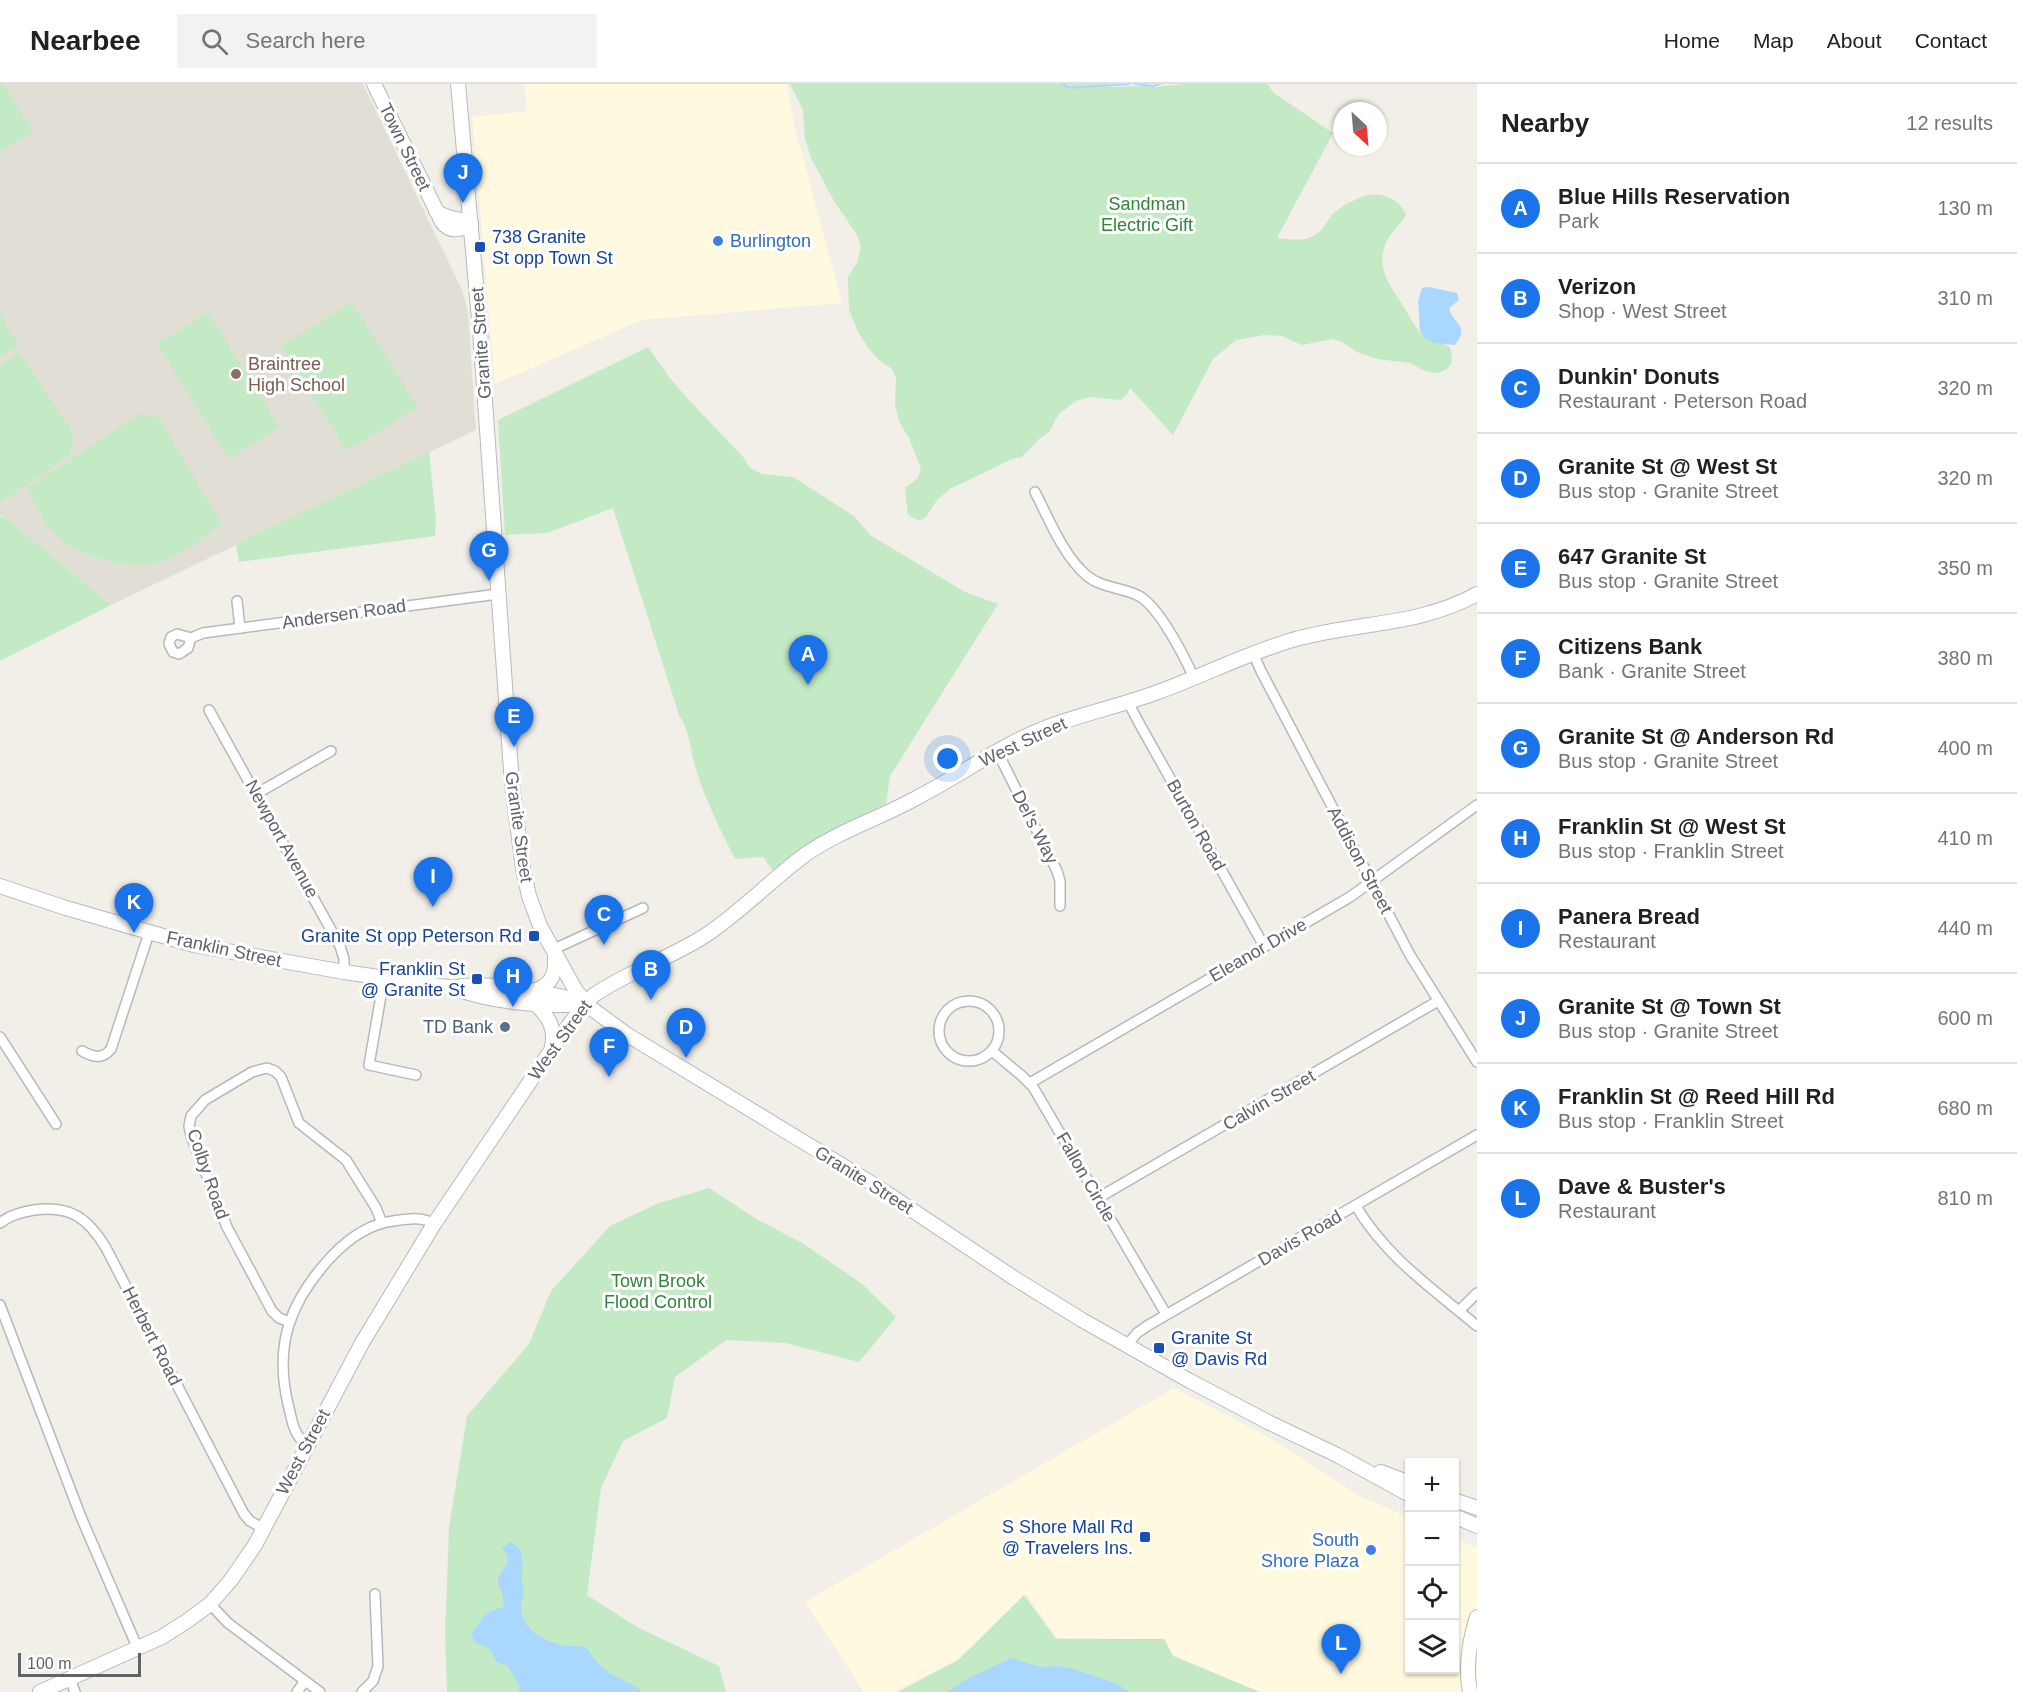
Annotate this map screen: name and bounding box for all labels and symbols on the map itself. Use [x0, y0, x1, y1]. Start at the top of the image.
street label: Town Street [375, 100, 435, 194]
north arrow [1333, 102, 1387, 156]
pin: J [444, 154, 482, 203]
park label: Sandman Electric Gift [1101, 194, 1193, 235]
place label: 738 Granite St opp Town St [492, 227, 613, 268]
place label: Burlington [730, 231, 811, 251]
marker: Burlington [711, 234, 725, 248]
marker: 738 Granite St opp Town St [473, 240, 487, 254]
street label: Granite Street [467, 286, 495, 400]
place label: Braintree High School [248, 354, 345, 395]
marker: Braintree High School [229, 367, 243, 381]
pin: G [470, 532, 508, 581]
street label: Andersen Road [281, 595, 407, 633]
pin: A [788, 636, 828, 685]
pin: E [494, 698, 534, 747]
street label: West Street [976, 713, 1070, 771]
your location [933, 744, 962, 773]
street label: Granite Street [501, 770, 537, 884]
street label: Burton Road [1163, 776, 1229, 874]
street label: Newport Avenue [241, 777, 323, 901]
street label: Del's Way [1008, 787, 1062, 867]
street label: Addison Street [1323, 803, 1397, 917]
pin: I [414, 858, 452, 907]
pin: K [114, 884, 154, 933]
pin: C [584, 896, 624, 945]
street label: Eleanor Drive [1206, 914, 1310, 986]
place label: Granite St opp Peterson Rd [301, 926, 522, 946]
street label: Franklin Street [165, 927, 283, 971]
marker: Granite St opp Peterson Rd [527, 929, 541, 943]
pin: B [632, 950, 670, 1000]
pin: H [494, 958, 532, 1007]
place label: Franklin St @ Granite St [361, 959, 465, 1000]
marker: Franklin St @ Granite St [470, 972, 484, 986]
street label: West Street [524, 996, 596, 1084]
pin: D [666, 1008, 706, 1058]
place label: TD Bank [423, 1017, 494, 1037]
marker: TD Bank [498, 1020, 512, 1034]
pin: F [590, 1028, 628, 1077]
street label: Calvin Street [1219, 1066, 1319, 1134]
street label: Colby Road [183, 1126, 233, 1222]
street label: Fallon Circle [1052, 1129, 1120, 1225]
street label: Granite Street [811, 1142, 917, 1218]
street label: Davis Road [1255, 1206, 1345, 1270]
park label: Town Brook Flood Control [604, 1271, 712, 1312]
street label: Herbert Road [119, 1283, 185, 1389]
place label: Granite St @ Davis Rd [1171, 1328, 1267, 1369]
marker: Granite St @ Davis Rd [1152, 1341, 1166, 1355]
street label: West Street [272, 1406, 334, 1498]
place label: S Shore Mall Rd @ Travelers Ins. [1002, 1517, 1133, 1558]
marker: S Shore Mall Rd @ Travelers Ins. [1138, 1530, 1152, 1544]
place label: South Shore Plaza [1261, 1530, 1360, 1571]
marker: South Shore Plaza [1364, 1543, 1378, 1557]
pin: L [1322, 1624, 1360, 1674]
scale bar [18, 1650, 141, 1678]

